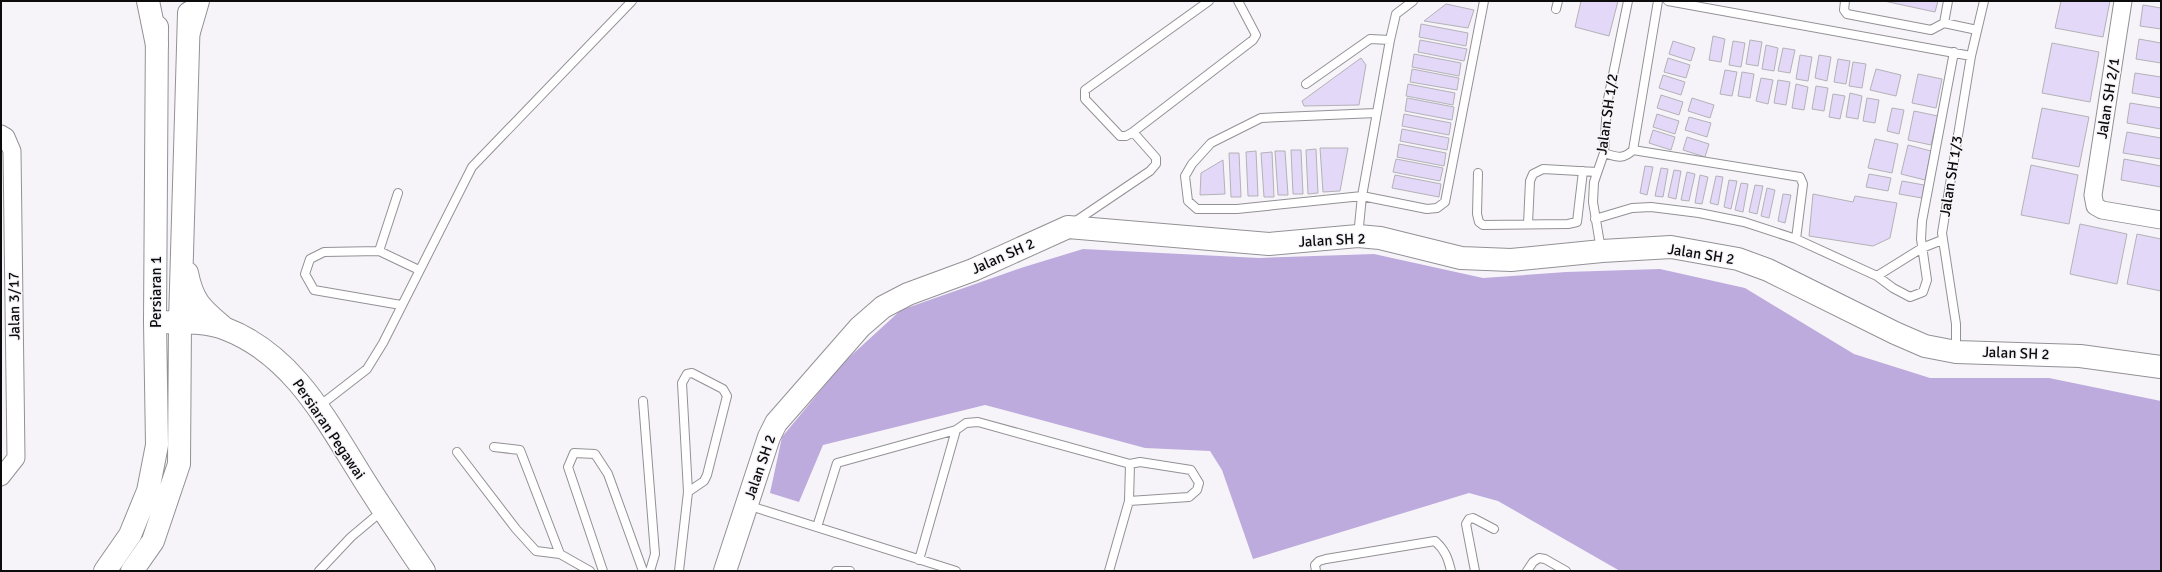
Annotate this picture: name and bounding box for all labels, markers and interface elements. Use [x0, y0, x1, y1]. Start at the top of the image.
street label: Jalan SH 2/1 [2093, 56, 2123, 140]
street label: Jalan SH 1/2 [1592, 72, 1622, 156]
street label: Jalan SH 1/3 [1936, 134, 1966, 218]
street label: Jalan SH 2 [1298, 229, 1366, 251]
street label: Jalan SH 2 [969, 234, 1037, 278]
street label: Jalan SH 2 [1666, 240, 1736, 268]
street label: Persiaran 1 [147, 256, 165, 328]
street label: Jalan 3/17 [4, 272, 24, 340]
street label: Jalan SH 2 [1982, 343, 2050, 363]
street label: Persiaran Pegawai [289, 375, 369, 483]
street label: Jalan SH 2 [741, 432, 779, 502]

